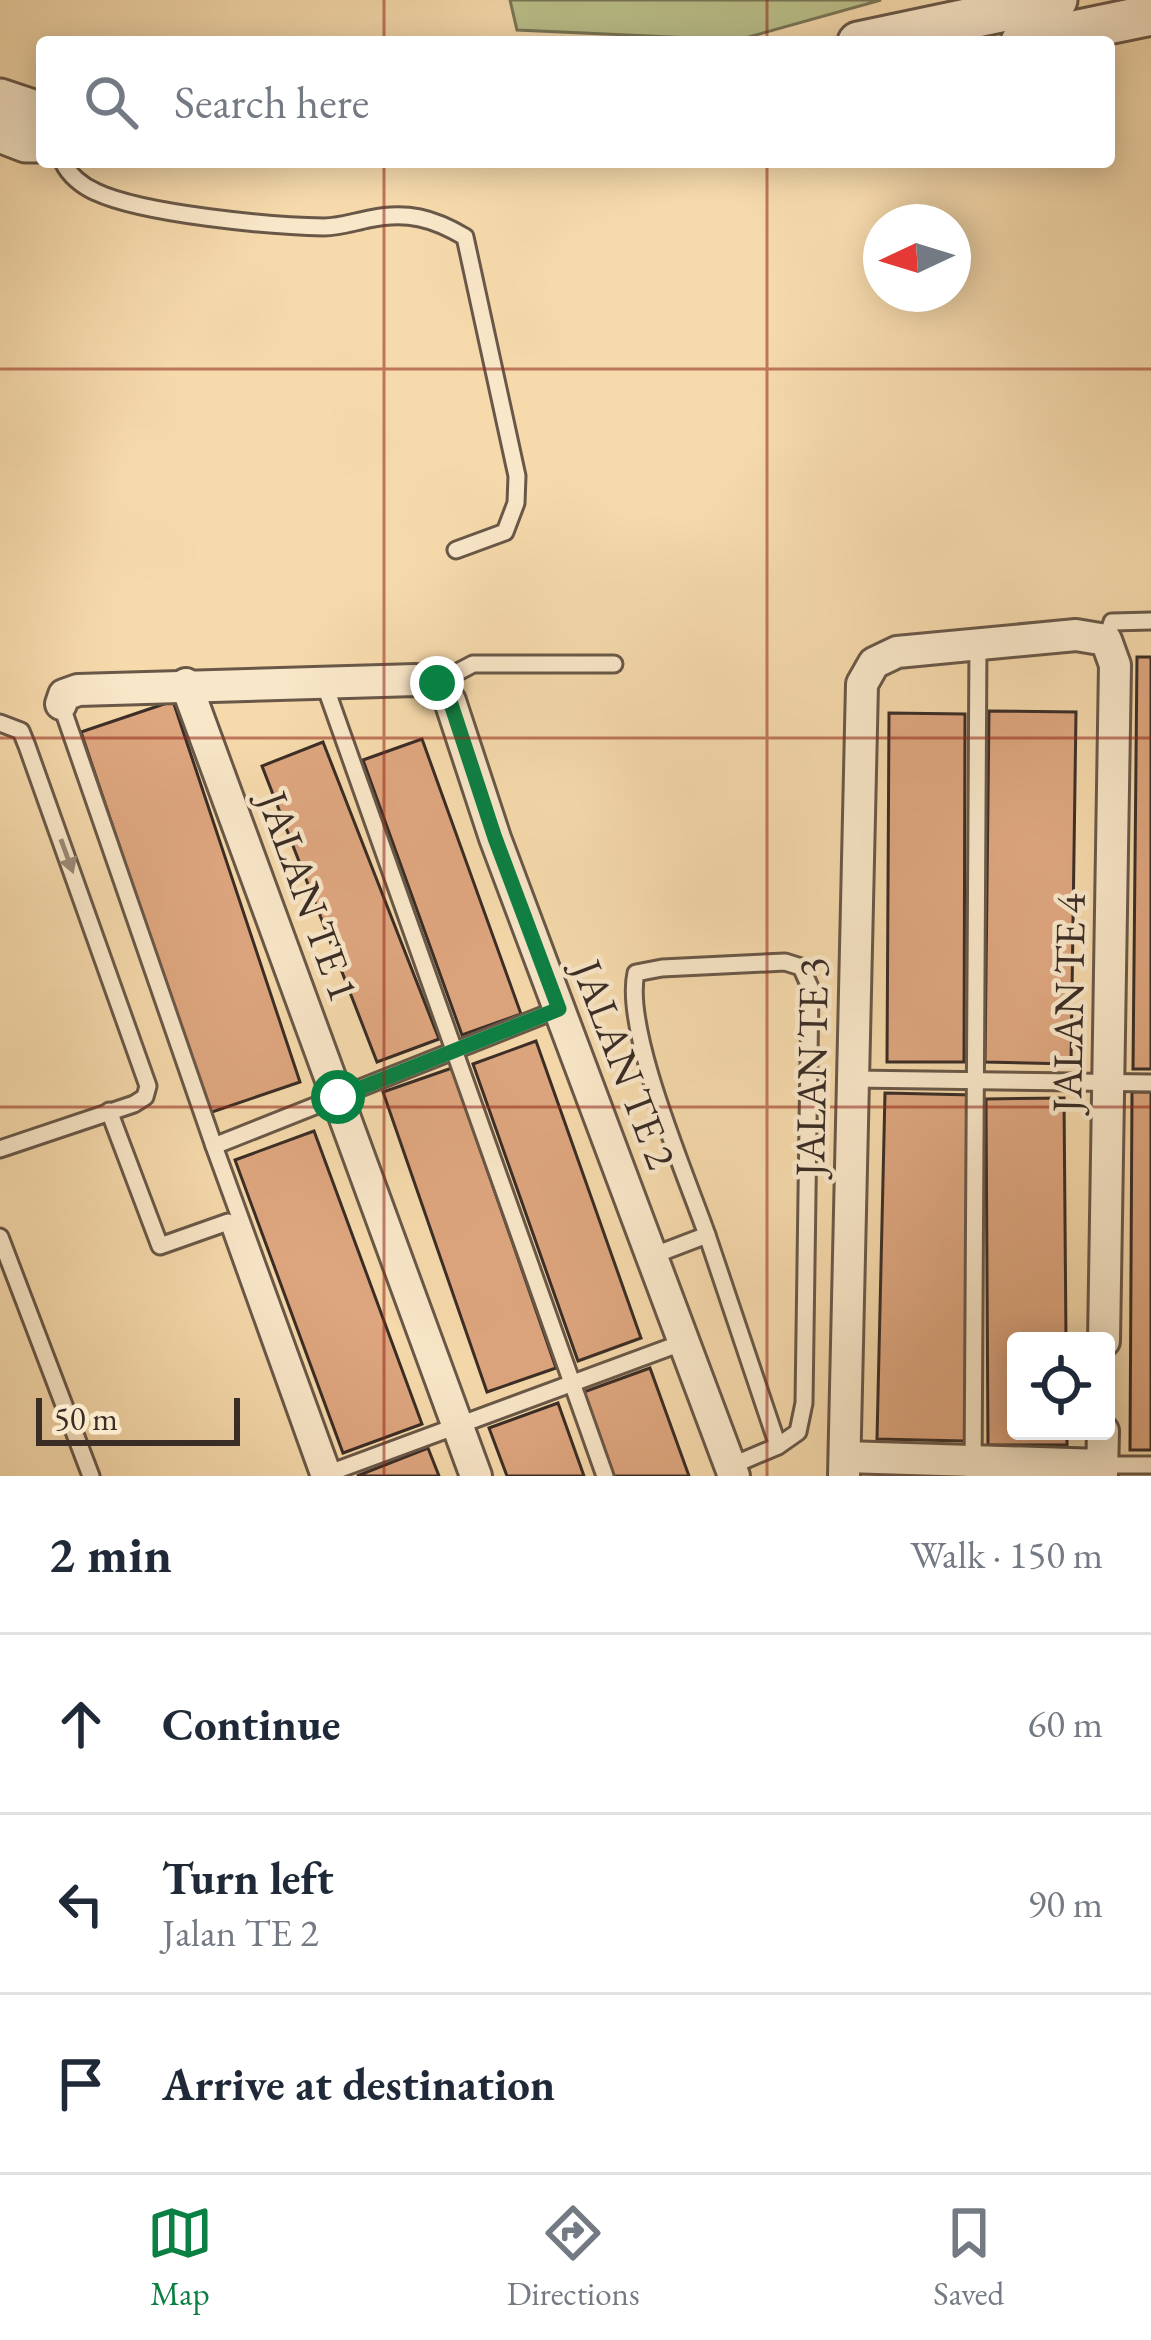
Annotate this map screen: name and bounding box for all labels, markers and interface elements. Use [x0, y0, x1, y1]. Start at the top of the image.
search box [36, 36, 1115, 168]
icon: search [78, 69, 144, 135]
text: Search here [174, 73, 369, 131]
north arrow [863, 204, 971, 312]
route end [410, 656, 464, 710]
street label: JALAN TE 1 [244, 781, 372, 1008]
one-way arrow [59, 838, 77, 874]
street label: JALAN TE 4 [1039, 892, 1098, 1116]
street label: JALAN TE 2 [559, 949, 689, 1176]
street label: JALAN TE 3 [782, 957, 841, 1180]
route start [311, 1070, 365, 1124]
map controls [1007, 1332, 1115, 1440]
button: locate [1007, 1332, 1115, 1440]
scale bar [36, 1392, 240, 1445]
text: 50 m [54, 1397, 118, 1440]
text: 2 min [48, 1521, 172, 1587]
text: Walk · 150 m [910, 1529, 1103, 1580]
icon: ahead [48, 1691, 114, 1757]
text: Continue [162, 1695, 340, 1753]
text: 60 m [1027, 1698, 1103, 1749]
text: Turn left [162, 1849, 334, 1907]
icon: left [48, 1871, 114, 1937]
text: 90 m [1027, 1878, 1103, 1929]
text: Jalan TE 2 [162, 1907, 319, 1958]
icon: arrive [48, 2051, 114, 2117]
text: Arrive at destination [162, 2055, 555, 2113]
tab: Map [147, 2200, 213, 2315]
tab: Directions [507, 2200, 640, 2315]
tab: Saved [933, 2200, 1004, 2315]

